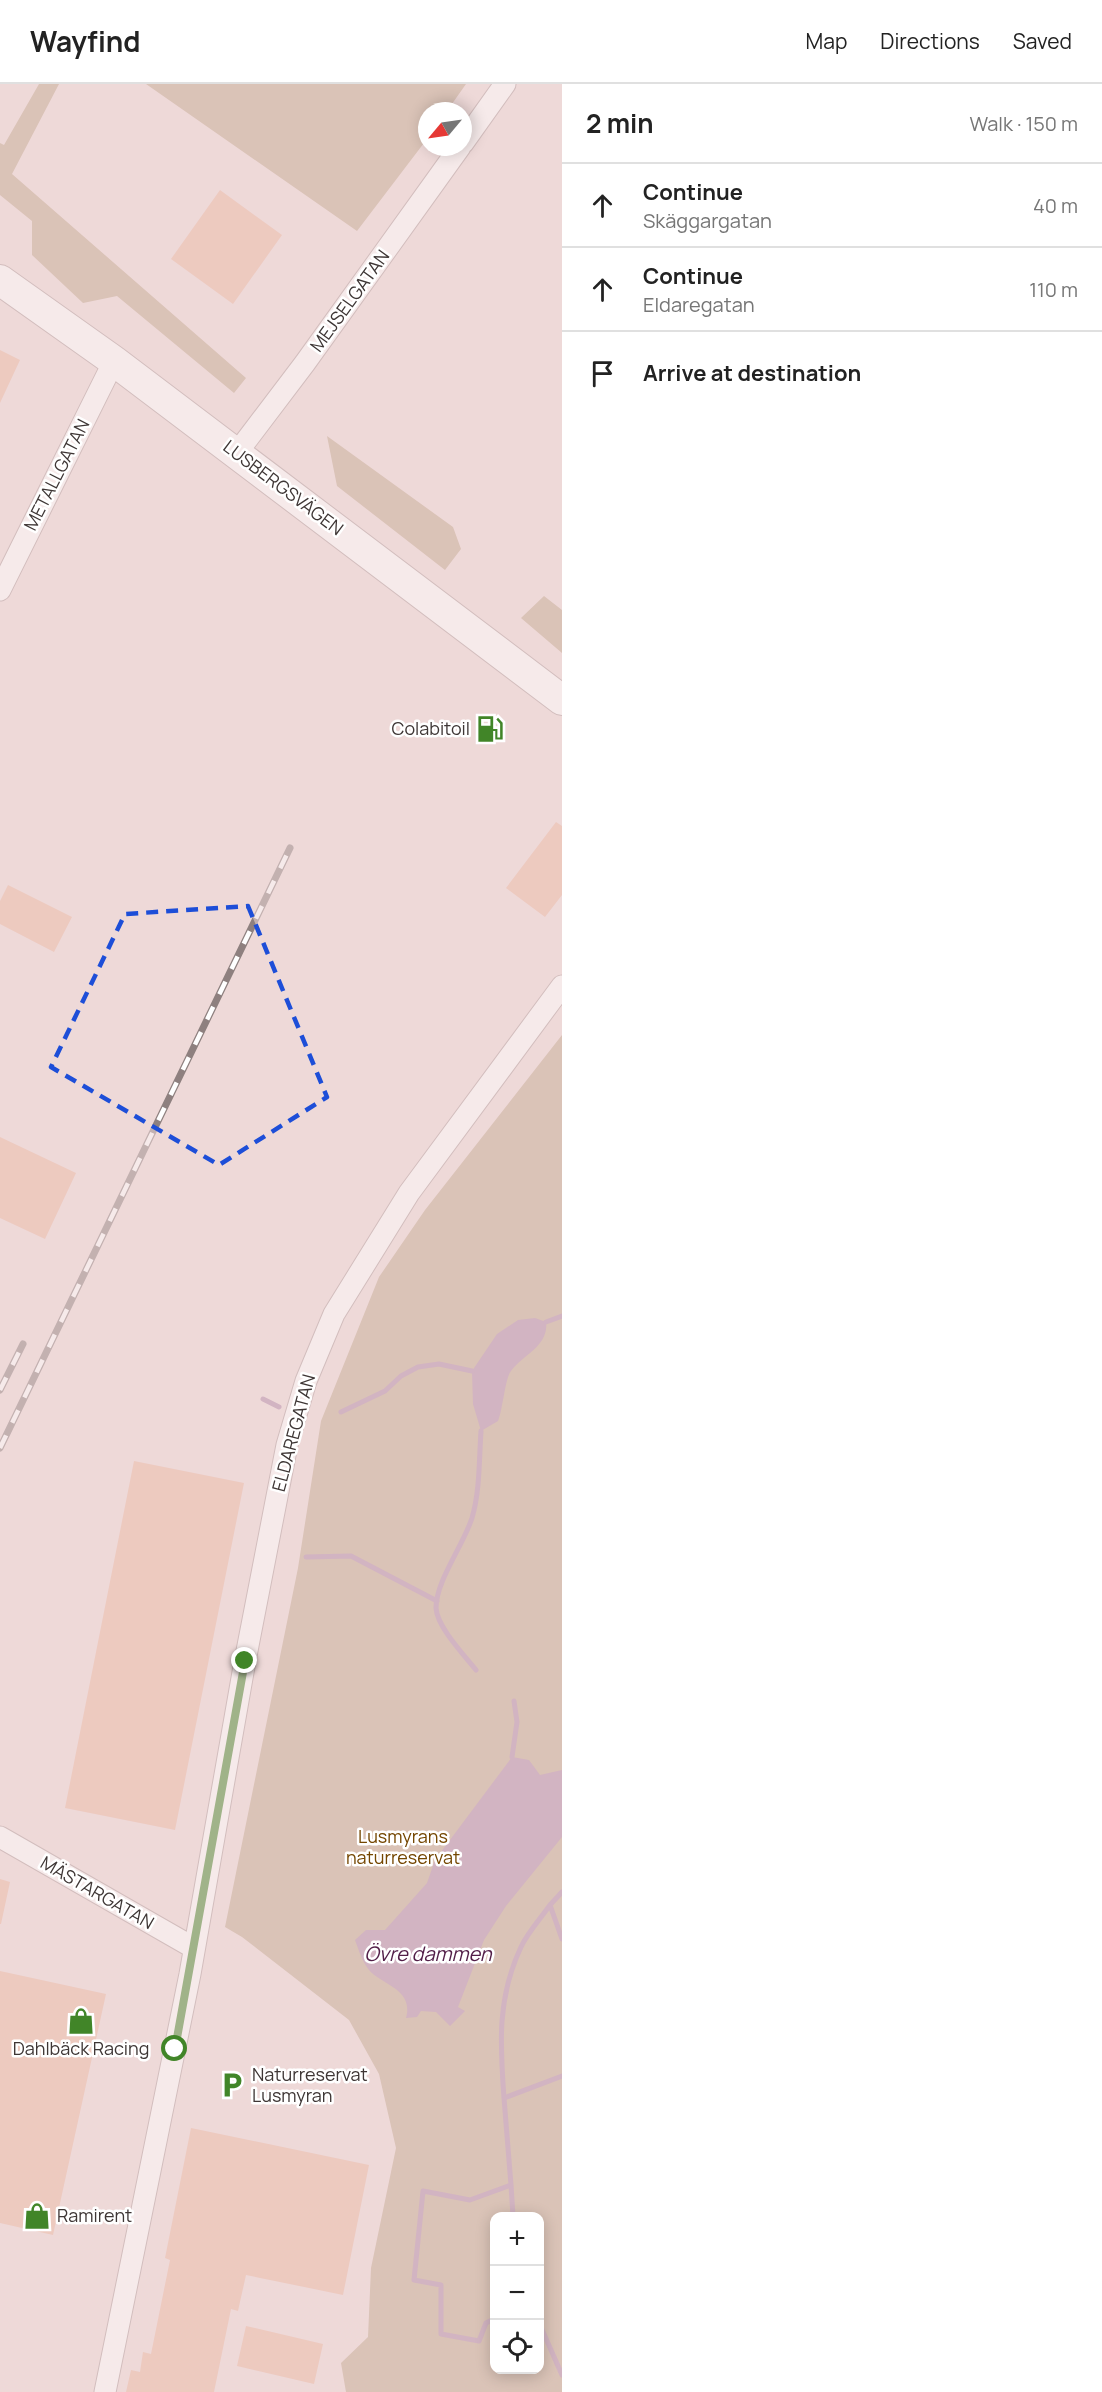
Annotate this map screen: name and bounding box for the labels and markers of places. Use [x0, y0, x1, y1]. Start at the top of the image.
fuel station icon: Colabitoil [475, 714, 505, 744]
place label: Colabitoil [392, 716, 470, 740]
shop icon: Dahlbäck Racing [66, 2006, 96, 2036]
place label: Dahlbäck Racing [13, 2036, 149, 2060]
place label: Naturreservat Lusmyran [252, 2062, 368, 2107]
parking icon: Naturreservat Lusmyran [217, 2070, 247, 2100]
shop icon: Ramirent [22, 2201, 52, 2231]
place label: Ramirent [57, 2203, 132, 2227]

